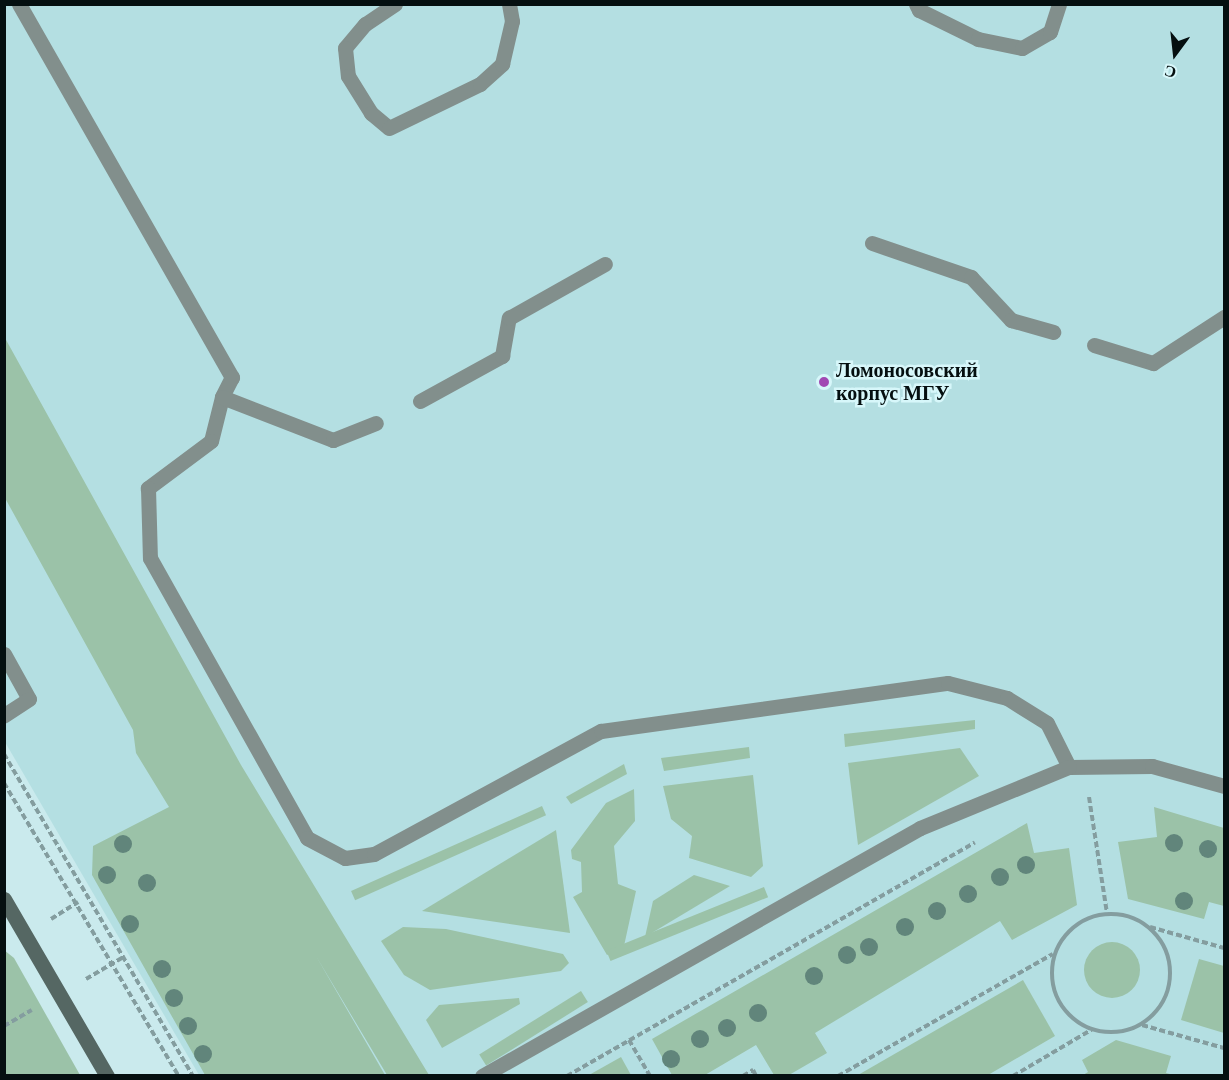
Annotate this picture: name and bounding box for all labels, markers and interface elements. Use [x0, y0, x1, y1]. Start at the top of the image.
north arrow [1145, 24, 1205, 84]
text: С [1162, 62, 1178, 82]
place label: Ломоносовский корпус МГУ [836, 358, 978, 405]
marker: Ломоносовский корпус МГУ [817, 375, 831, 389]

